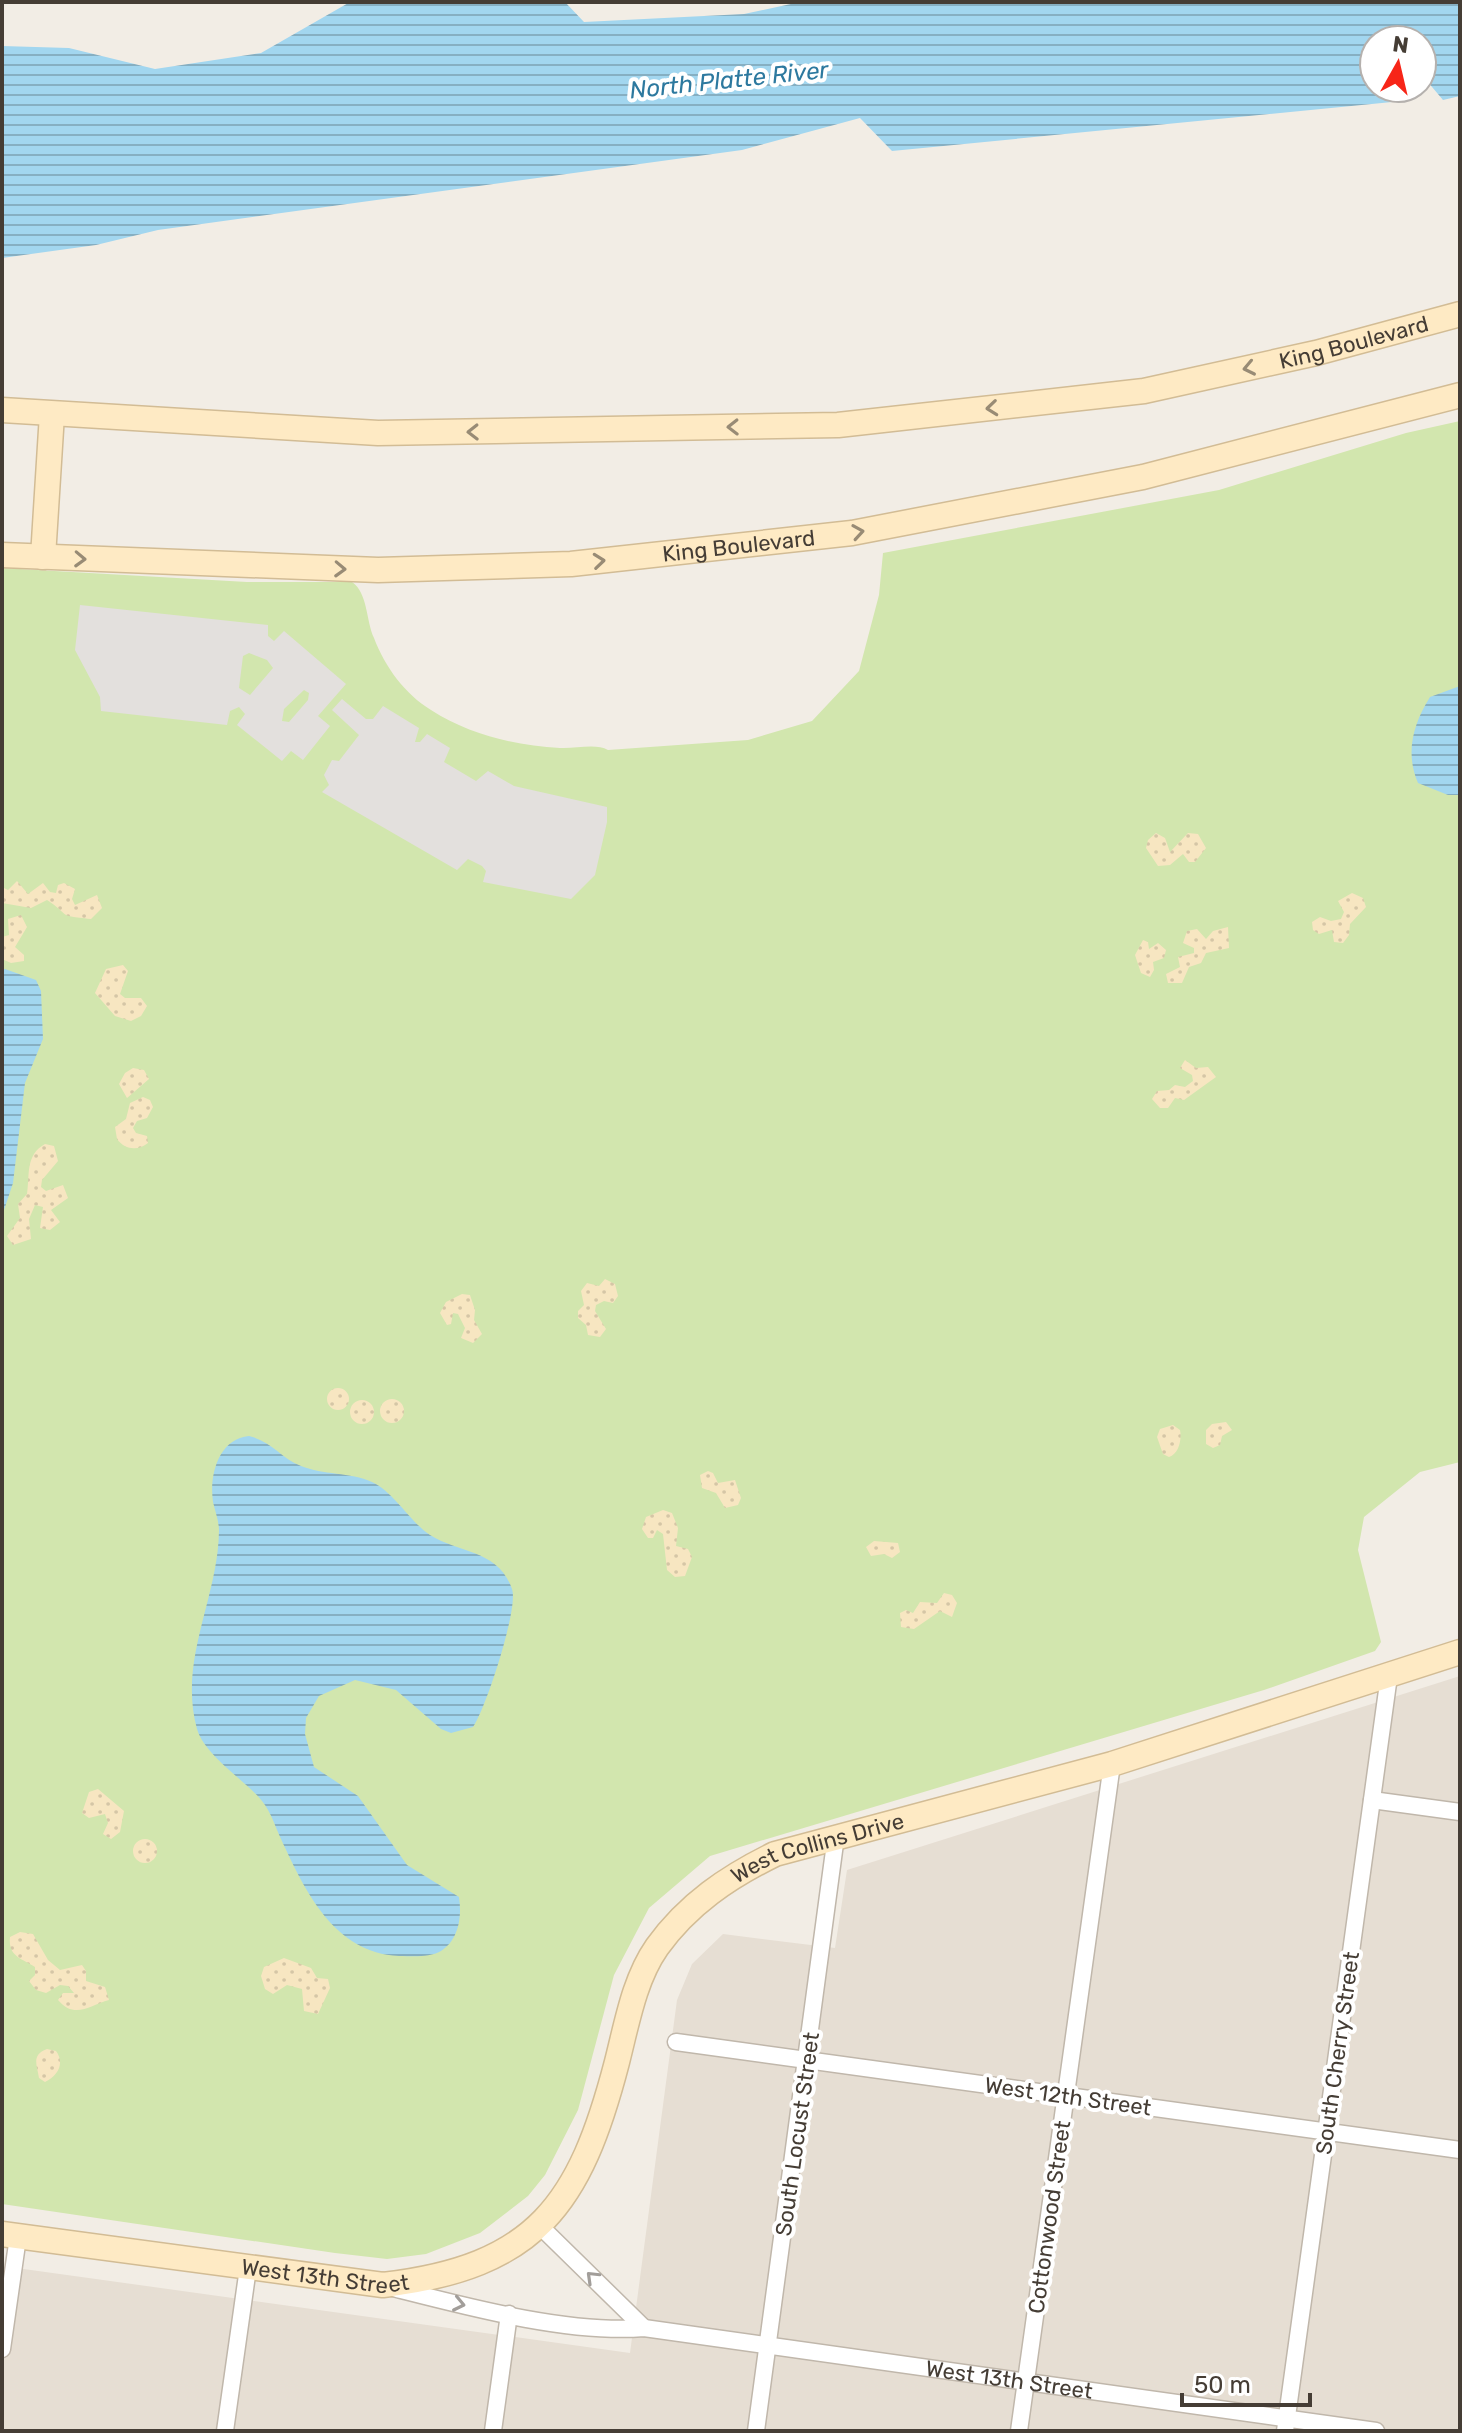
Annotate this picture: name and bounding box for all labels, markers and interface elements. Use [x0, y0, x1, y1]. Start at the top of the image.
north arrow [1358, 24, 1438, 104]
text: N [1391, 30, 1410, 59]
water label: North Platte River [628, 56, 831, 104]
street label: King Boulevard [1277, 310, 1432, 375]
one-way arrow [1243, 359, 1256, 376]
one-way arrow [985, 399, 998, 416]
one-way arrow [726, 418, 739, 436]
one-way arrow [466, 423, 479, 440]
street label: King Boulevard [661, 524, 816, 568]
one-way arrow [851, 524, 865, 541]
one-way arrow [74, 550, 87, 567]
one-way arrow [593, 552, 606, 569]
one-way arrow [334, 560, 347, 577]
street label: West Collins Drive [726, 1807, 907, 1889]
street label: South Cherry Street [1310, 1949, 1365, 2156]
street label: South Locust Street [770, 2030, 825, 2238]
street label: West 12th Street [983, 2071, 1153, 2122]
street label: Cottonwood Street [1023, 2118, 1076, 2315]
street label: West 13th Street [240, 2253, 411, 2300]
one-way arrow [587, 2272, 601, 2286]
one-way arrow [453, 2294, 466, 2311]
street label: West 13th Street [924, 2355, 1095, 2405]
scale bar [1182, 2357, 1310, 2407]
text: 50 m [1194, 2371, 1251, 2399]

